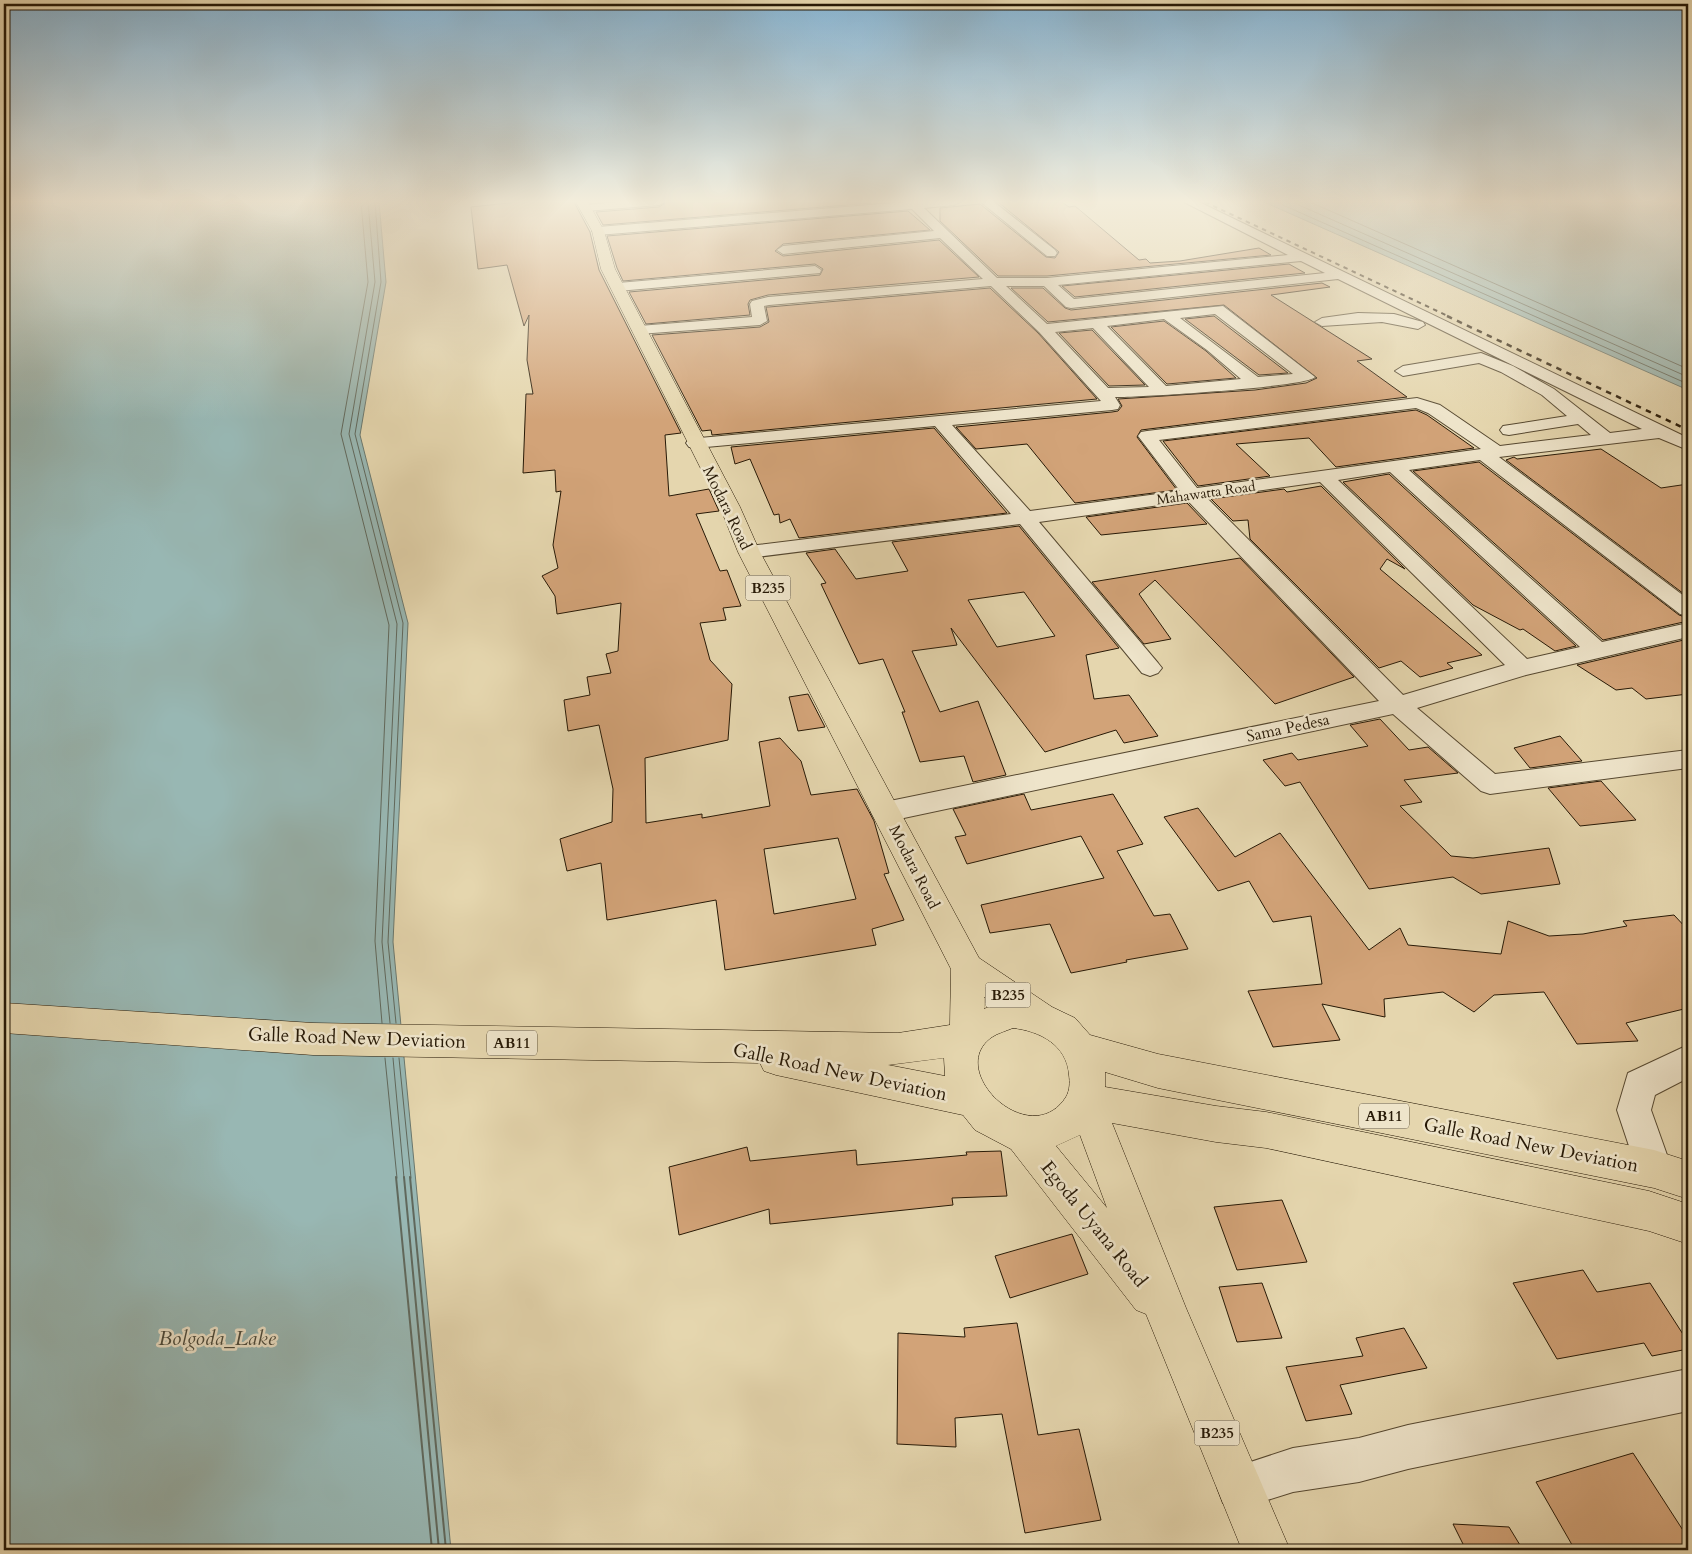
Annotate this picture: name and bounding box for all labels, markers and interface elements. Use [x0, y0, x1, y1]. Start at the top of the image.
street label: Modara Road [697, 462, 757, 554]
street label: Mahawatta Road [1155, 477, 1257, 509]
road number: B235 [746, 576, 790, 600]
street label: Sama Pedesa [1244, 708, 1332, 748]
street label: Modara Road [883, 821, 945, 913]
road number: B235 [986, 982, 1030, 1008]
street label: Galle Road New Deviation [247, 1021, 467, 1055]
road number: AB11 [487, 1030, 537, 1056]
street label: Galle Road New Deviation [731, 1037, 950, 1107]
road number: AB11 [1359, 1104, 1409, 1128]
street label: Galle Road New Deviation [1421, 1111, 1641, 1179]
street label: Egoda Uyana Road [1035, 1155, 1153, 1293]
water label: Bolgoda_Lake [158, 1324, 277, 1353]
road number: B235 [1194, 1420, 1240, 1446]

